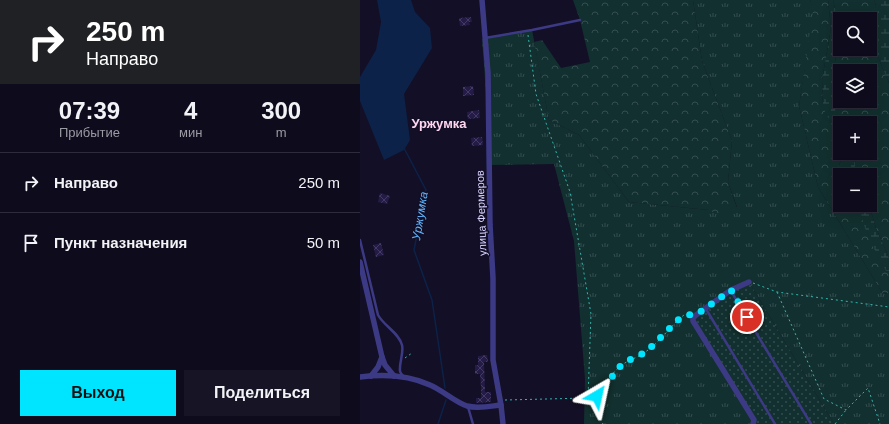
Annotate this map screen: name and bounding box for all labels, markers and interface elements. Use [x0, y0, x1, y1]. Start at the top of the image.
map controls [833, 12, 877, 212]
button: search [833, 12, 877, 56]
icon: right [20, 16, 72, 68]
text: 250 m [86, 16, 165, 47]
text: Направо [86, 49, 158, 69]
button: layers [833, 64, 877, 108]
text: 07:39 [59, 97, 120, 124]
text: 4 [184, 97, 197, 124]
text: 300 [261, 97, 301, 124]
district label: Уржумка [412, 116, 467, 131]
button: + [833, 116, 877, 160]
text: Прибытие [59, 125, 120, 140]
text: мин [179, 125, 202, 140]
text: m [276, 125, 287, 140]
button: − [833, 168, 877, 212]
street label: улица Фермеров [474, 170, 488, 256]
icon: right [20, 172, 42, 194]
text: Направо [54, 174, 118, 191]
text: 250 m [298, 174, 340, 191]
water label: Уржумка [409, 190, 431, 242]
icon: arrive [20, 232, 42, 254]
text: Пункт назначения [54, 234, 187, 251]
text: 50 m [307, 234, 340, 251]
pin [730, 300, 764, 334]
icon: arrive [736, 306, 758, 328]
button: Выход [20, 370, 176, 416]
button: Поделиться [184, 370, 340, 416]
position arrow [576, 375, 618, 417]

